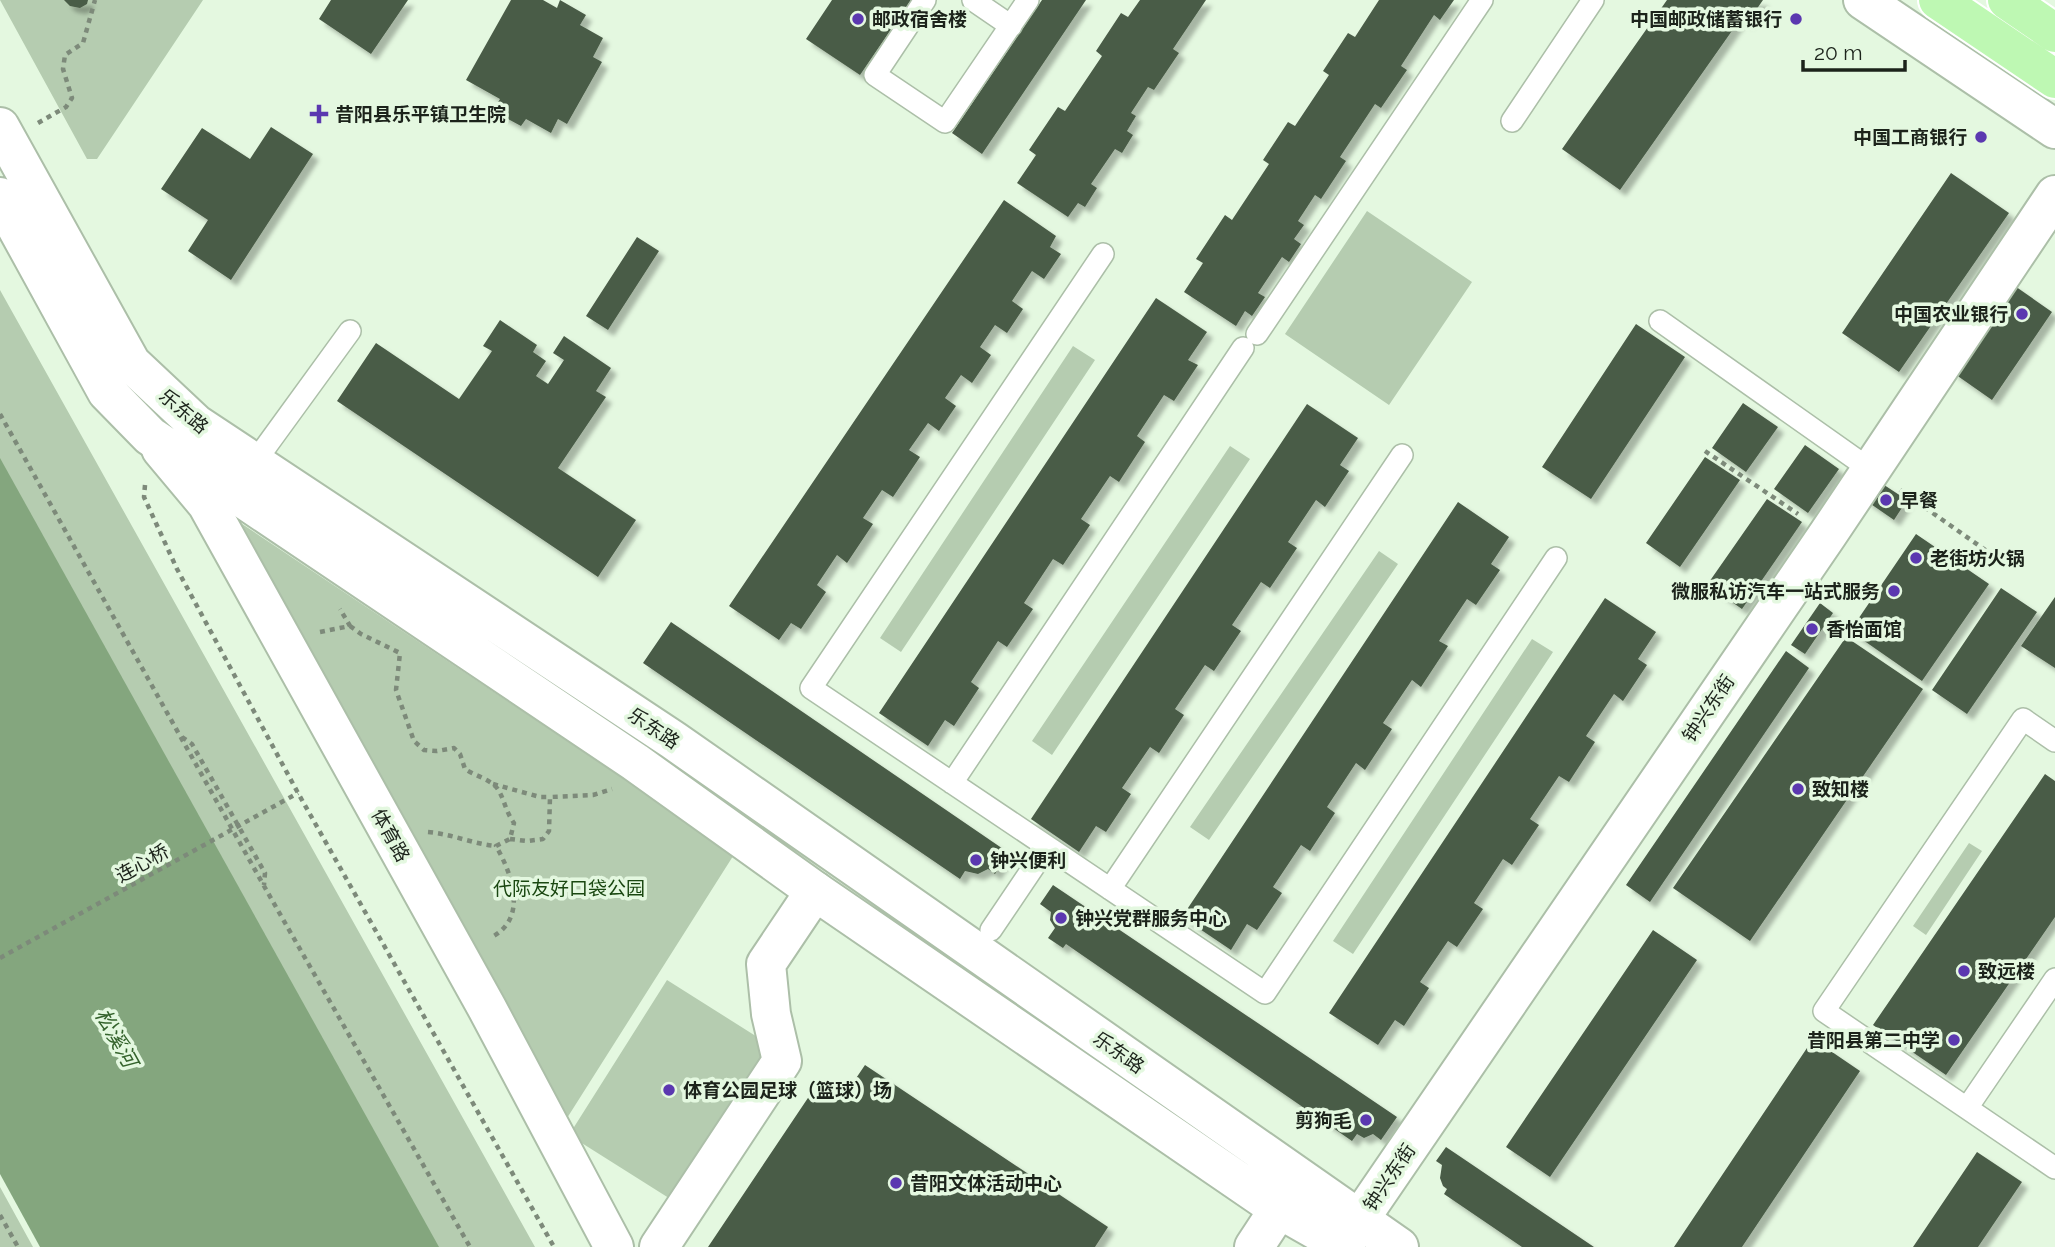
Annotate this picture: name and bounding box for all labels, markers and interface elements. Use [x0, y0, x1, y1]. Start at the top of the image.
place label: 邮政宿舍楼 [872, 8, 967, 30]
place label: 中国邮政储蓄银行 [1630, 8, 1782, 30]
marker: 邮政宿舍楼 [850, 11, 866, 27]
marker: 中国邮政储蓄银行 [1788, 11, 1804, 27]
scale bar [1803, 28, 1904, 72]
text: 20 m [1814, 40, 1862, 65]
place label: 昔阳县乐平镇卫生院 [335, 103, 506, 125]
marker: 昔阳县乐平镇卫生院 [309, 104, 329, 124]
place label: 中国工商银行 [1853, 126, 1967, 148]
marker: 中国工商银行 [1973, 129, 1989, 145]
place label: 中国农业银行 [1894, 303, 2008, 325]
marker: 中国农业银行 [2014, 306, 2030, 322]
street label: 乐东路 [155, 384, 213, 438]
place label: 早餐 [1900, 489, 1938, 511]
marker: 早餐 [1878, 492, 1894, 508]
place label: 老街坊火锅 [1930, 547, 2025, 569]
marker: 老街坊火锅 [1908, 550, 1924, 566]
place label: 微服私访汽车一站式服务 [1671, 580, 1880, 602]
marker: 微服私访汽车一站式服务 [1886, 583, 1902, 599]
place label: 香怡面馆 [1826, 618, 1902, 640]
marker: 香怡面馆 [1804, 621, 1820, 637]
street label: 钟兴东街 [1678, 670, 1738, 746]
street label: 乐东路 [624, 703, 684, 753]
place label: 致知楼 [1812, 778, 1869, 800]
marker: 致知楼 [1790, 781, 1806, 797]
street label: 体育路 [368, 805, 414, 865]
street label: 连心桥 [112, 840, 172, 886]
place label: 钟兴便利 [990, 849, 1066, 871]
marker: 钟兴便利 [968, 852, 984, 868]
park label: 代际友好口袋公园 [493, 877, 645, 899]
place label: 钟兴党群服务中心 [1075, 907, 1227, 929]
marker: 钟兴党群服务中心 [1053, 910, 1069, 926]
place label: 致远楼 [1978, 960, 2035, 982]
marker: 致远楼 [1956, 963, 1972, 979]
water label: 松溪河 [90, 1004, 145, 1075]
street label: 乐东路 [1089, 1027, 1149, 1077]
place label: 昔阳县第二中学 [1807, 1029, 1940, 1051]
marker: 昔阳县第二中学 [1946, 1032, 1962, 1048]
place label: 体育公园足球（篮球）场 [683, 1079, 892, 1101]
marker: 体育公园足球（篮球）场 [661, 1082, 677, 1098]
place label: 剪狗毛 [1295, 1109, 1352, 1131]
marker: 剪狗毛 [1358, 1112, 1374, 1128]
street label: 钟兴东街 [1359, 1139, 1419, 1215]
place label: 昔阳文体活动中心 [910, 1172, 1062, 1194]
marker: 昔阳文体活动中心 [888, 1175, 904, 1191]

